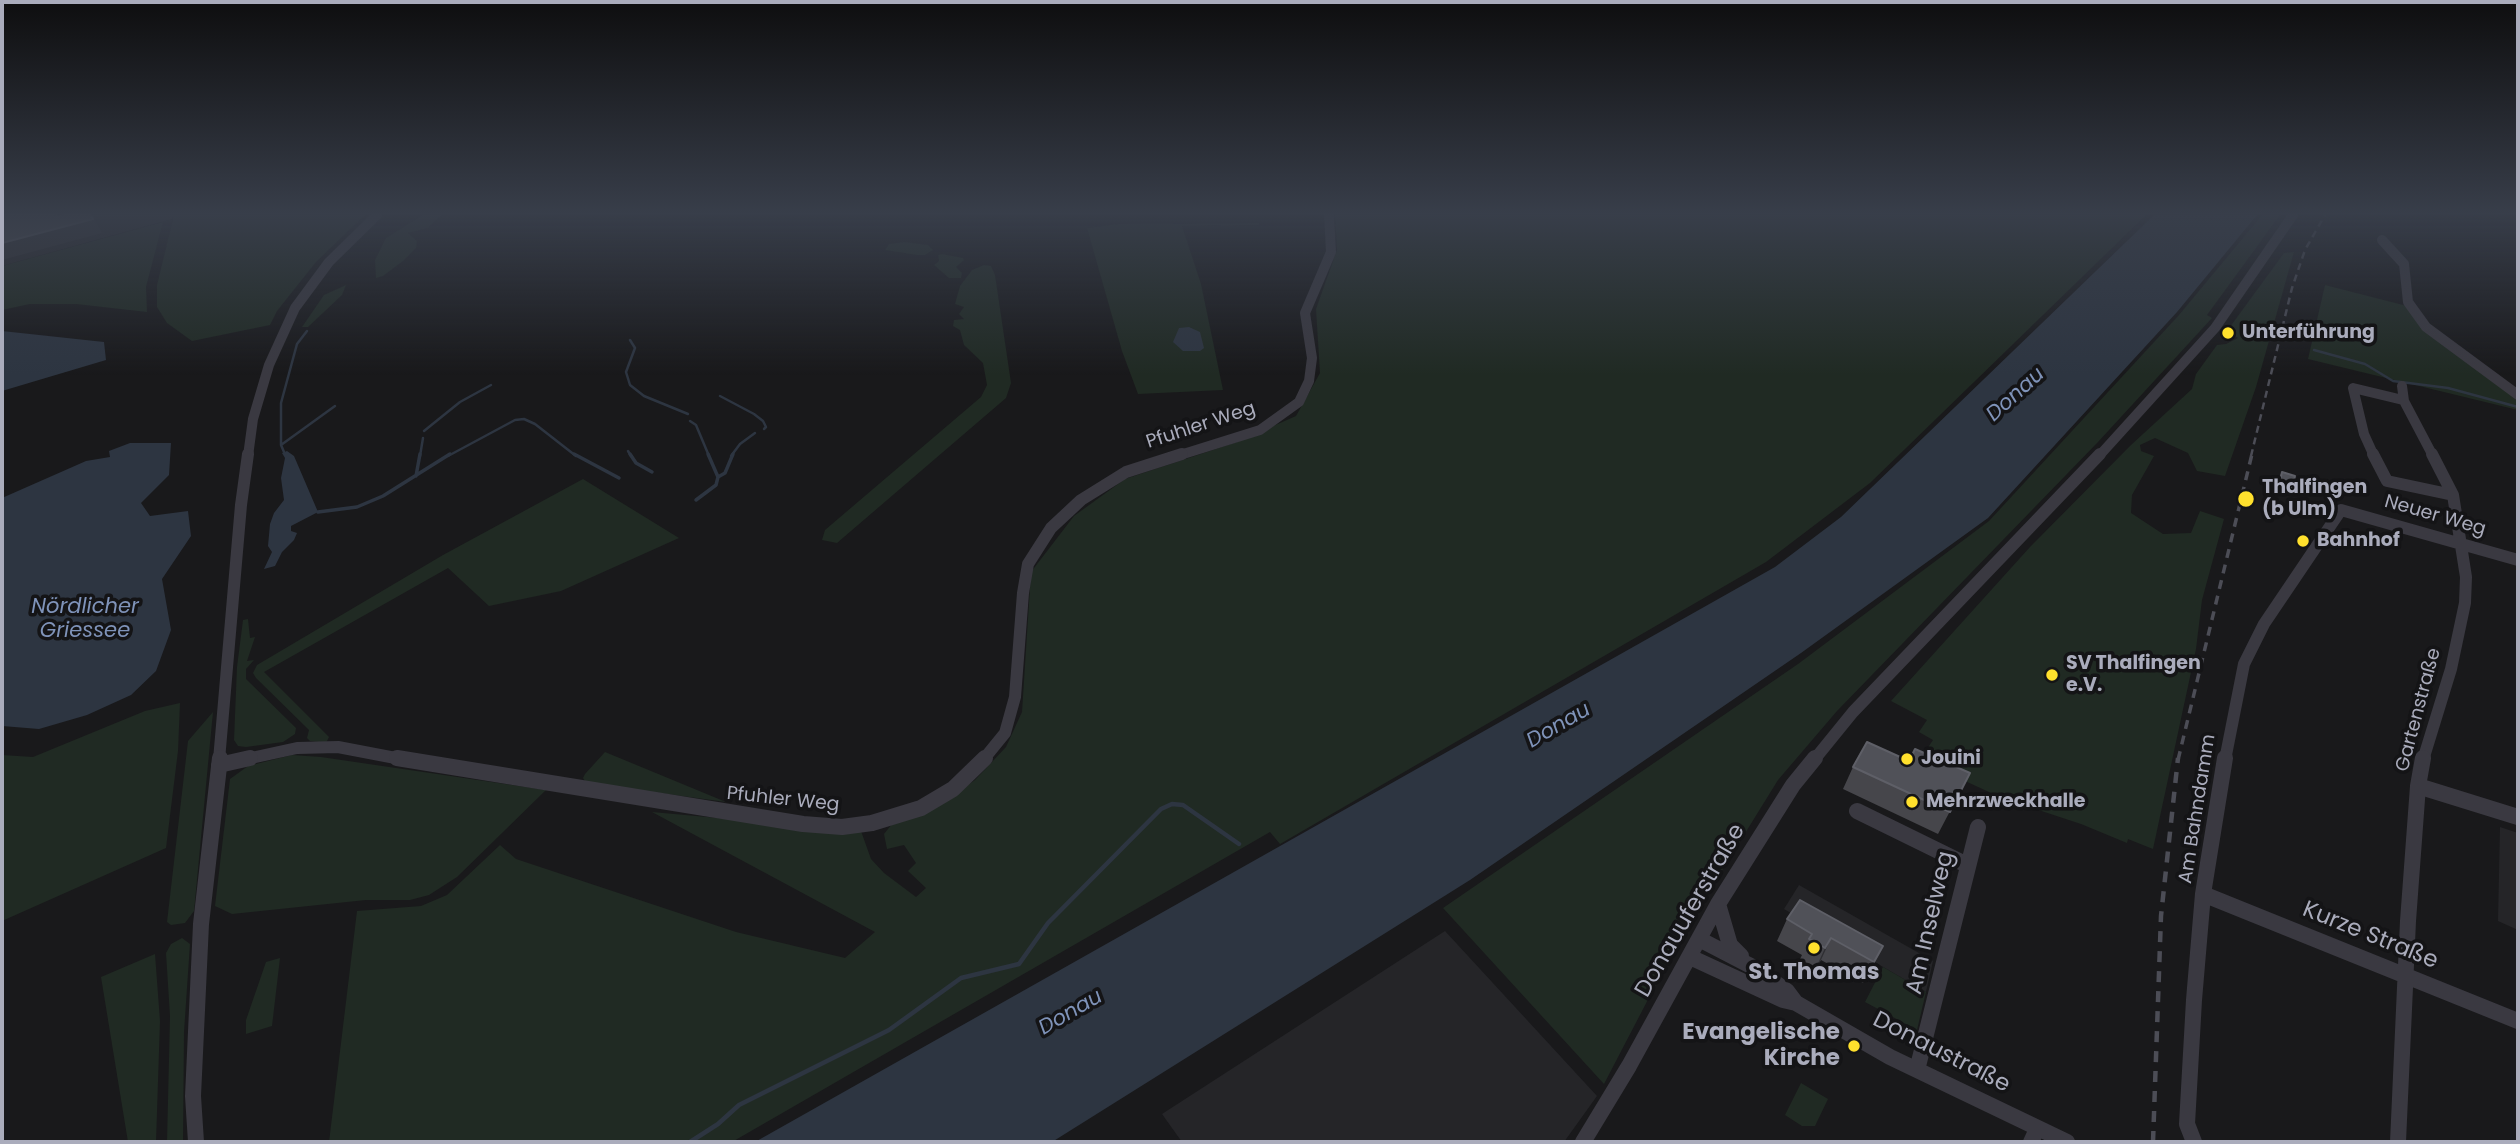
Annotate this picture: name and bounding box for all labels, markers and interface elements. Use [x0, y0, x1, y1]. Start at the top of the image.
place label: Unterführung [2242, 322, 2375, 344]
marker: Unterführung [2220, 325, 2236, 341]
water label: Donau [1982, 362, 2050, 428]
street label: Pfuhler Weg [1144, 398, 1258, 454]
place label: Thalfingen (b Ulm) [2262, 477, 2367, 521]
marker: Thalfingen (b Ulm) [2236, 489, 2256, 509]
street label: Neuer Weg [2382, 491, 2488, 541]
place label: Bahnhof [2317, 530, 2400, 552]
marker: Bahnhof [2295, 533, 2311, 549]
water label: Nördlicher Griessee [31, 595, 139, 645]
street label: Gartenstraße [2392, 646, 2446, 774]
place label: SV Thalfingen e.V. [2066, 653, 2201, 697]
marker: SV Thalfingen e.V. [2044, 667, 2060, 683]
water label: Donau [1523, 698, 1595, 754]
street label: Am Bahndamm [2175, 733, 2221, 885]
place label: Jouini [1921, 748, 1981, 770]
marker: Jouini [1899, 751, 1915, 767]
street label: Pfuhler Weg [725, 783, 841, 817]
place label: Mehrzweckhalle [1926, 791, 2086, 813]
marker: Mehrzweckhalle [1904, 794, 1920, 810]
street label: Donauuferstraße [1630, 819, 1752, 1003]
street label: Am Inselweg [1901, 849, 1961, 997]
street label: Kurze Straße [2298, 896, 2442, 976]
marker: St. Thomas [1806, 940, 1822, 956]
place label: St. Thomas [1748, 959, 1880, 987]
water label: Donau [1035, 985, 1107, 1041]
street label: Donaustraße [1868, 1007, 2014, 1099]
place label: Evangelische Kirche [1682, 1019, 1840, 1073]
marker: Evangelische Kirche [1846, 1038, 1862, 1054]

